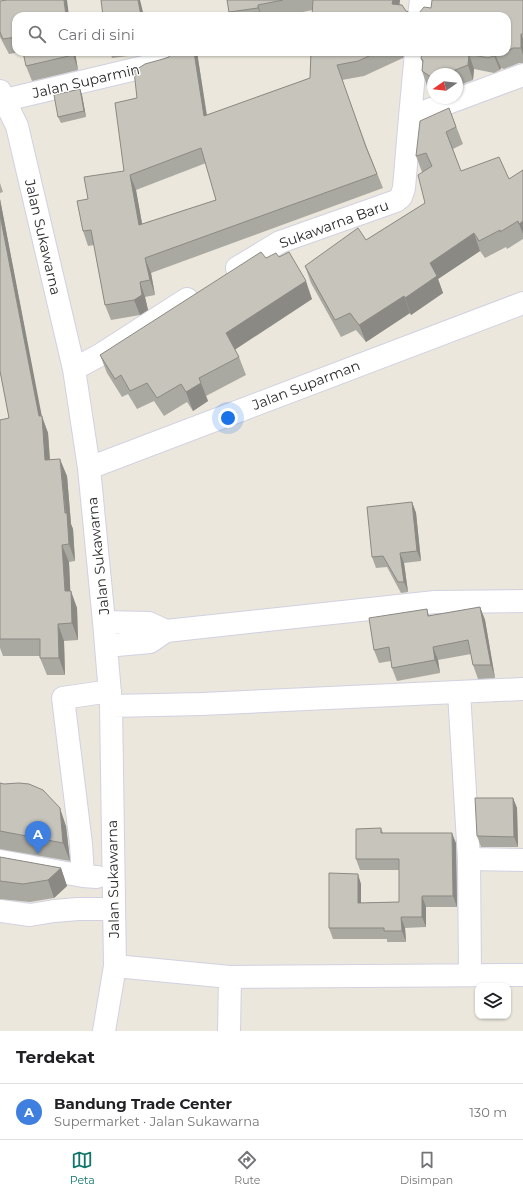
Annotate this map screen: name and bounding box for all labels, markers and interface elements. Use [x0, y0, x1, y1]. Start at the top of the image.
search box [12, 12, 511, 56]
icon: search [26, 23, 48, 45]
text: Cari di sini [58, 25, 135, 44]
street label: Jalan Suparmin [30, 60, 141, 102]
north arrow [427, 68, 463, 104]
street label: Jalan Sukawarna [21, 176, 65, 297]
street label: Sukawarna Baru [277, 196, 391, 252]
street label: Jalan Suparman [249, 356, 363, 414]
your location [218, 408, 238, 428]
street label: Jalan Sukawarna [83, 496, 113, 617]
street label: Jalan Sukawarna [103, 820, 123, 939]
pin: A [25, 821, 51, 854]
map controls [475, 983, 511, 1019]
button: layers [475, 983, 511, 1019]
text: Terdekat [16, 1047, 95, 1067]
text: Bandung Trade Center [54, 1094, 232, 1113]
text: A [24, 1104, 34, 1120]
text: 130 m [469, 1104, 507, 1120]
text: Supermarket · Jalan Sukawarna [54, 1113, 260, 1129]
tab: Peta [70, 1149, 95, 1187]
tab: Rute [234, 1149, 261, 1187]
tab: Disimpan [400, 1149, 453, 1187]

